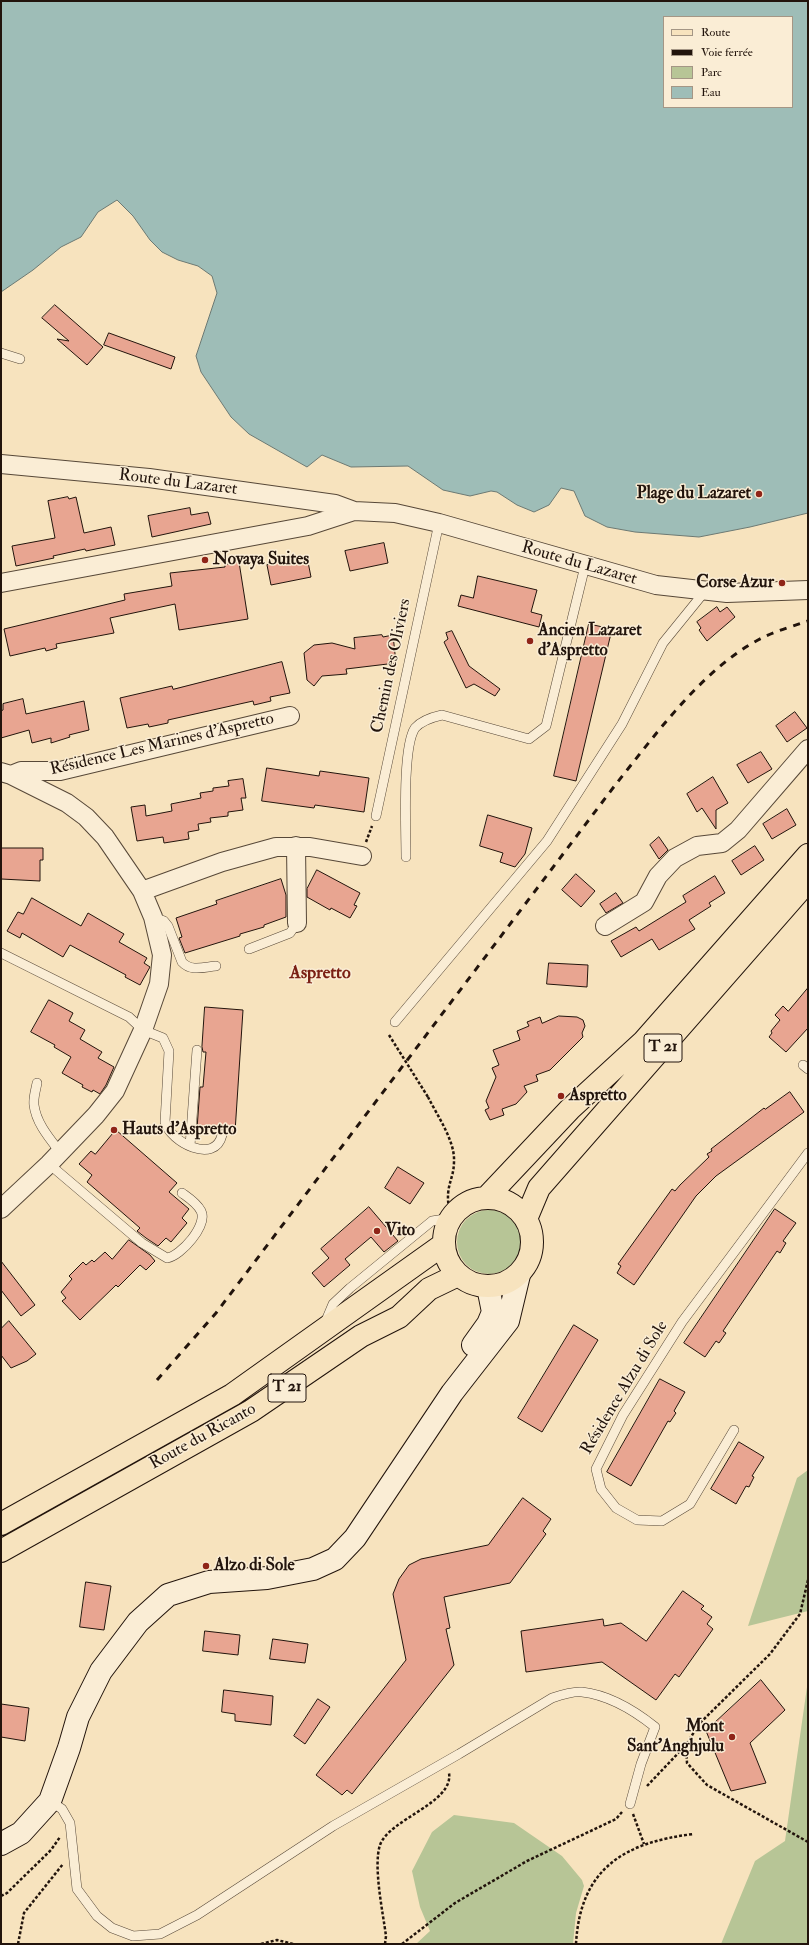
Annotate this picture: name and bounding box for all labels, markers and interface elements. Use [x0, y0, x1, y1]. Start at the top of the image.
legend [663, 16, 793, 108]
text: Route [701, 25, 730, 40]
text: Voie ferrée [701, 45, 753, 60]
text: Parc [701, 65, 722, 80]
text: Eau [701, 85, 721, 100]
street label: Route du Lazaret [118, 466, 238, 500]
place label: Plage du Lazaret [636, 484, 751, 504]
marker: Plage du Lazaret [754, 489, 764, 499]
street label: Route du Lazaret [519, 538, 639, 590]
place label: Novaya Suites [213, 550, 309, 570]
marker: Novaya Suites [200, 555, 210, 565]
place label: Corse Azur [696, 573, 774, 593]
marker: Corse Azur [777, 578, 787, 588]
street label: Chemin des Oliviers [368, 597, 416, 735]
place label: Ancien Lazaret d'Aspretto [538, 621, 642, 661]
marker: Ancien Lazaret d'Aspretto [525, 636, 535, 646]
street label: Résidence Les Marines d'Aspretto [48, 709, 276, 781]
district label: Aspretto [289, 963, 351, 985]
road number: T 21 [644, 1034, 682, 1062]
place label: Aspretto [569, 1086, 627, 1106]
marker: Aspretto [556, 1091, 566, 1101]
place label: Hauts d'Aspretto [122, 1120, 236, 1140]
marker: Hauts d'Aspretto [109, 1125, 119, 1135]
place label: Vito [385, 1221, 415, 1241]
marker: Vito [372, 1226, 382, 1236]
street label: Résidence Alzu di Sole [577, 1317, 673, 1459]
road number: T 21 [268, 1374, 306, 1402]
street label: Route du Ricanto [146, 1399, 260, 1475]
place label: Alzo di Sole [214, 1556, 295, 1576]
marker: Alzo di Sole [201, 1561, 211, 1571]
place label: Mont Sant’Anghjulu [627, 1717, 724, 1757]
marker: Mont Sant’Anghjulu [727, 1732, 737, 1742]

